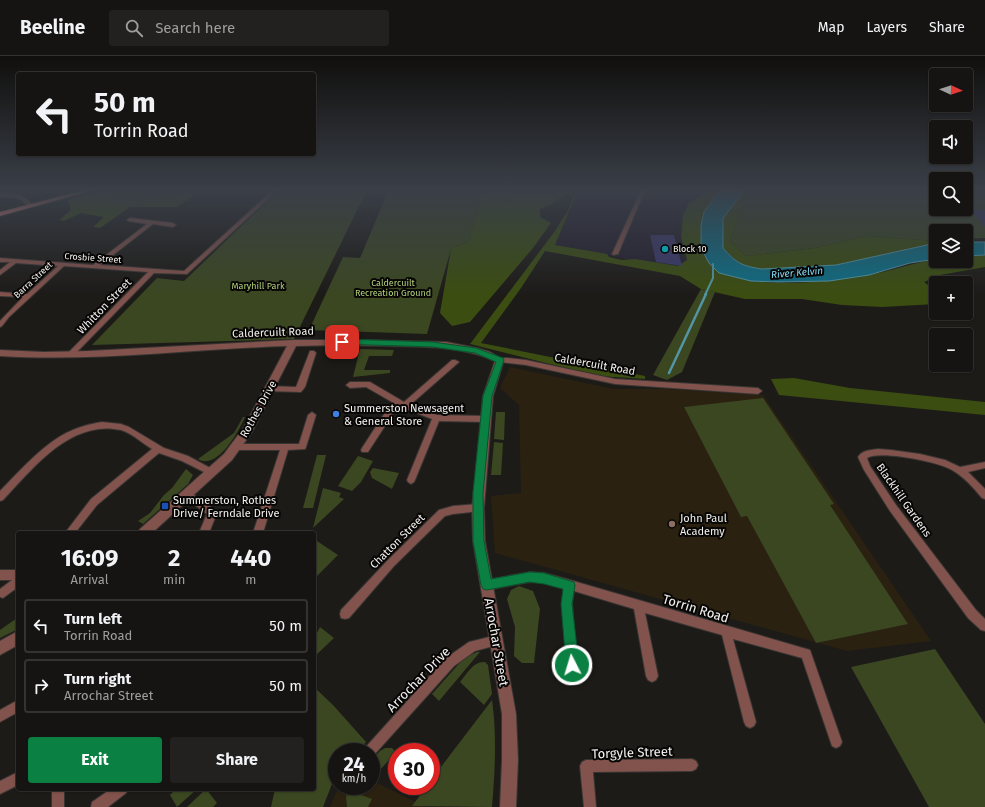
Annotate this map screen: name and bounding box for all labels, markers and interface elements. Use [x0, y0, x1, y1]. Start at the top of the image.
search box [109, 10, 389, 46]
text: Beeline [20, 16, 85, 39]
icon: search [123, 17, 145, 39]
text: Search here [155, 19, 235, 37]
text: Map [818, 19, 844, 36]
text: Layers [866, 19, 907, 36]
text: Share [929, 19, 965, 36]
north arrow [929, 68, 973, 112]
map controls [929, 68, 973, 372]
text: 50 m [94, 86, 156, 119]
icon: left [28, 88, 80, 140]
text: Torrin Road [94, 120, 189, 142]
button: sound [929, 120, 973, 164]
button: search [929, 172, 973, 216]
button: layers [929, 224, 973, 268]
marker: Block 10 [660, 244, 670, 254]
place label: Block 10 [673, 244, 707, 254]
street label: Crosbie Street [64, 251, 123, 265]
street label: Barra Street [12, 259, 55, 300]
water label: River Kelvin [771, 265, 824, 281]
street label: Whitton Street [75, 276, 134, 337]
button: + [929, 276, 973, 320]
park label: Caldercuilt Recreation Ground [355, 278, 431, 298]
park label: Maryhill Park [232, 281, 285, 291]
street label: Caldercuilt Road [232, 325, 314, 340]
pin [325, 325, 359, 359]
button: − [929, 328, 973, 372]
icon: arrive [331, 331, 353, 353]
street label: Caldercuilt Road [554, 351, 636, 378]
street label: Rothes Drive [237, 378, 279, 440]
place label: Summerston Newsagent & General Store [344, 402, 464, 428]
marker: Summerston Newsagent & General Store [331, 409, 341, 419]
street label: Blackhill Gardens [873, 461, 934, 540]
place label: Summerston, Rothes Drive/ Ferndale Drive [173, 494, 279, 520]
marker: Summerston, Rothes Drive/ Ferndale Drive [160, 501, 170, 511]
street label: Chatton Street [367, 511, 427, 571]
place label: John Paul Academy [680, 512, 727, 538]
marker: John Paul Academy [667, 519, 677, 529]
text: 16:09 [61, 544, 118, 572]
text: 2 [168, 544, 180, 572]
text: 440 [230, 544, 271, 572]
text: Arrival [70, 572, 109, 587]
text: min [163, 572, 185, 587]
text: m [245, 572, 256, 587]
street label: Torrin Road [661, 591, 731, 626]
street label: Arrochar Street [481, 597, 512, 688]
text: Turn left [64, 610, 122, 628]
icon: left [30, 615, 52, 637]
text: 50 m [269, 617, 302, 635]
text: Torrin Road [64, 628, 132, 643]
street label: Arrochar Drive [384, 644, 453, 715]
position arrow [551, 644, 593, 686]
text: Turn right [64, 670, 131, 688]
icon: right [30, 675, 52, 697]
text: 50 m [269, 677, 302, 695]
text: Arrochar Street [64, 688, 153, 703]
button: Exit [28, 737, 162, 783]
button: Share [170, 737, 304, 783]
speed limit sign: 30 [388, 743, 440, 795]
street label: Torgyle Street [591, 744, 673, 761]
text: 24 [343, 752, 365, 776]
text: km/h [342, 773, 366, 785]

